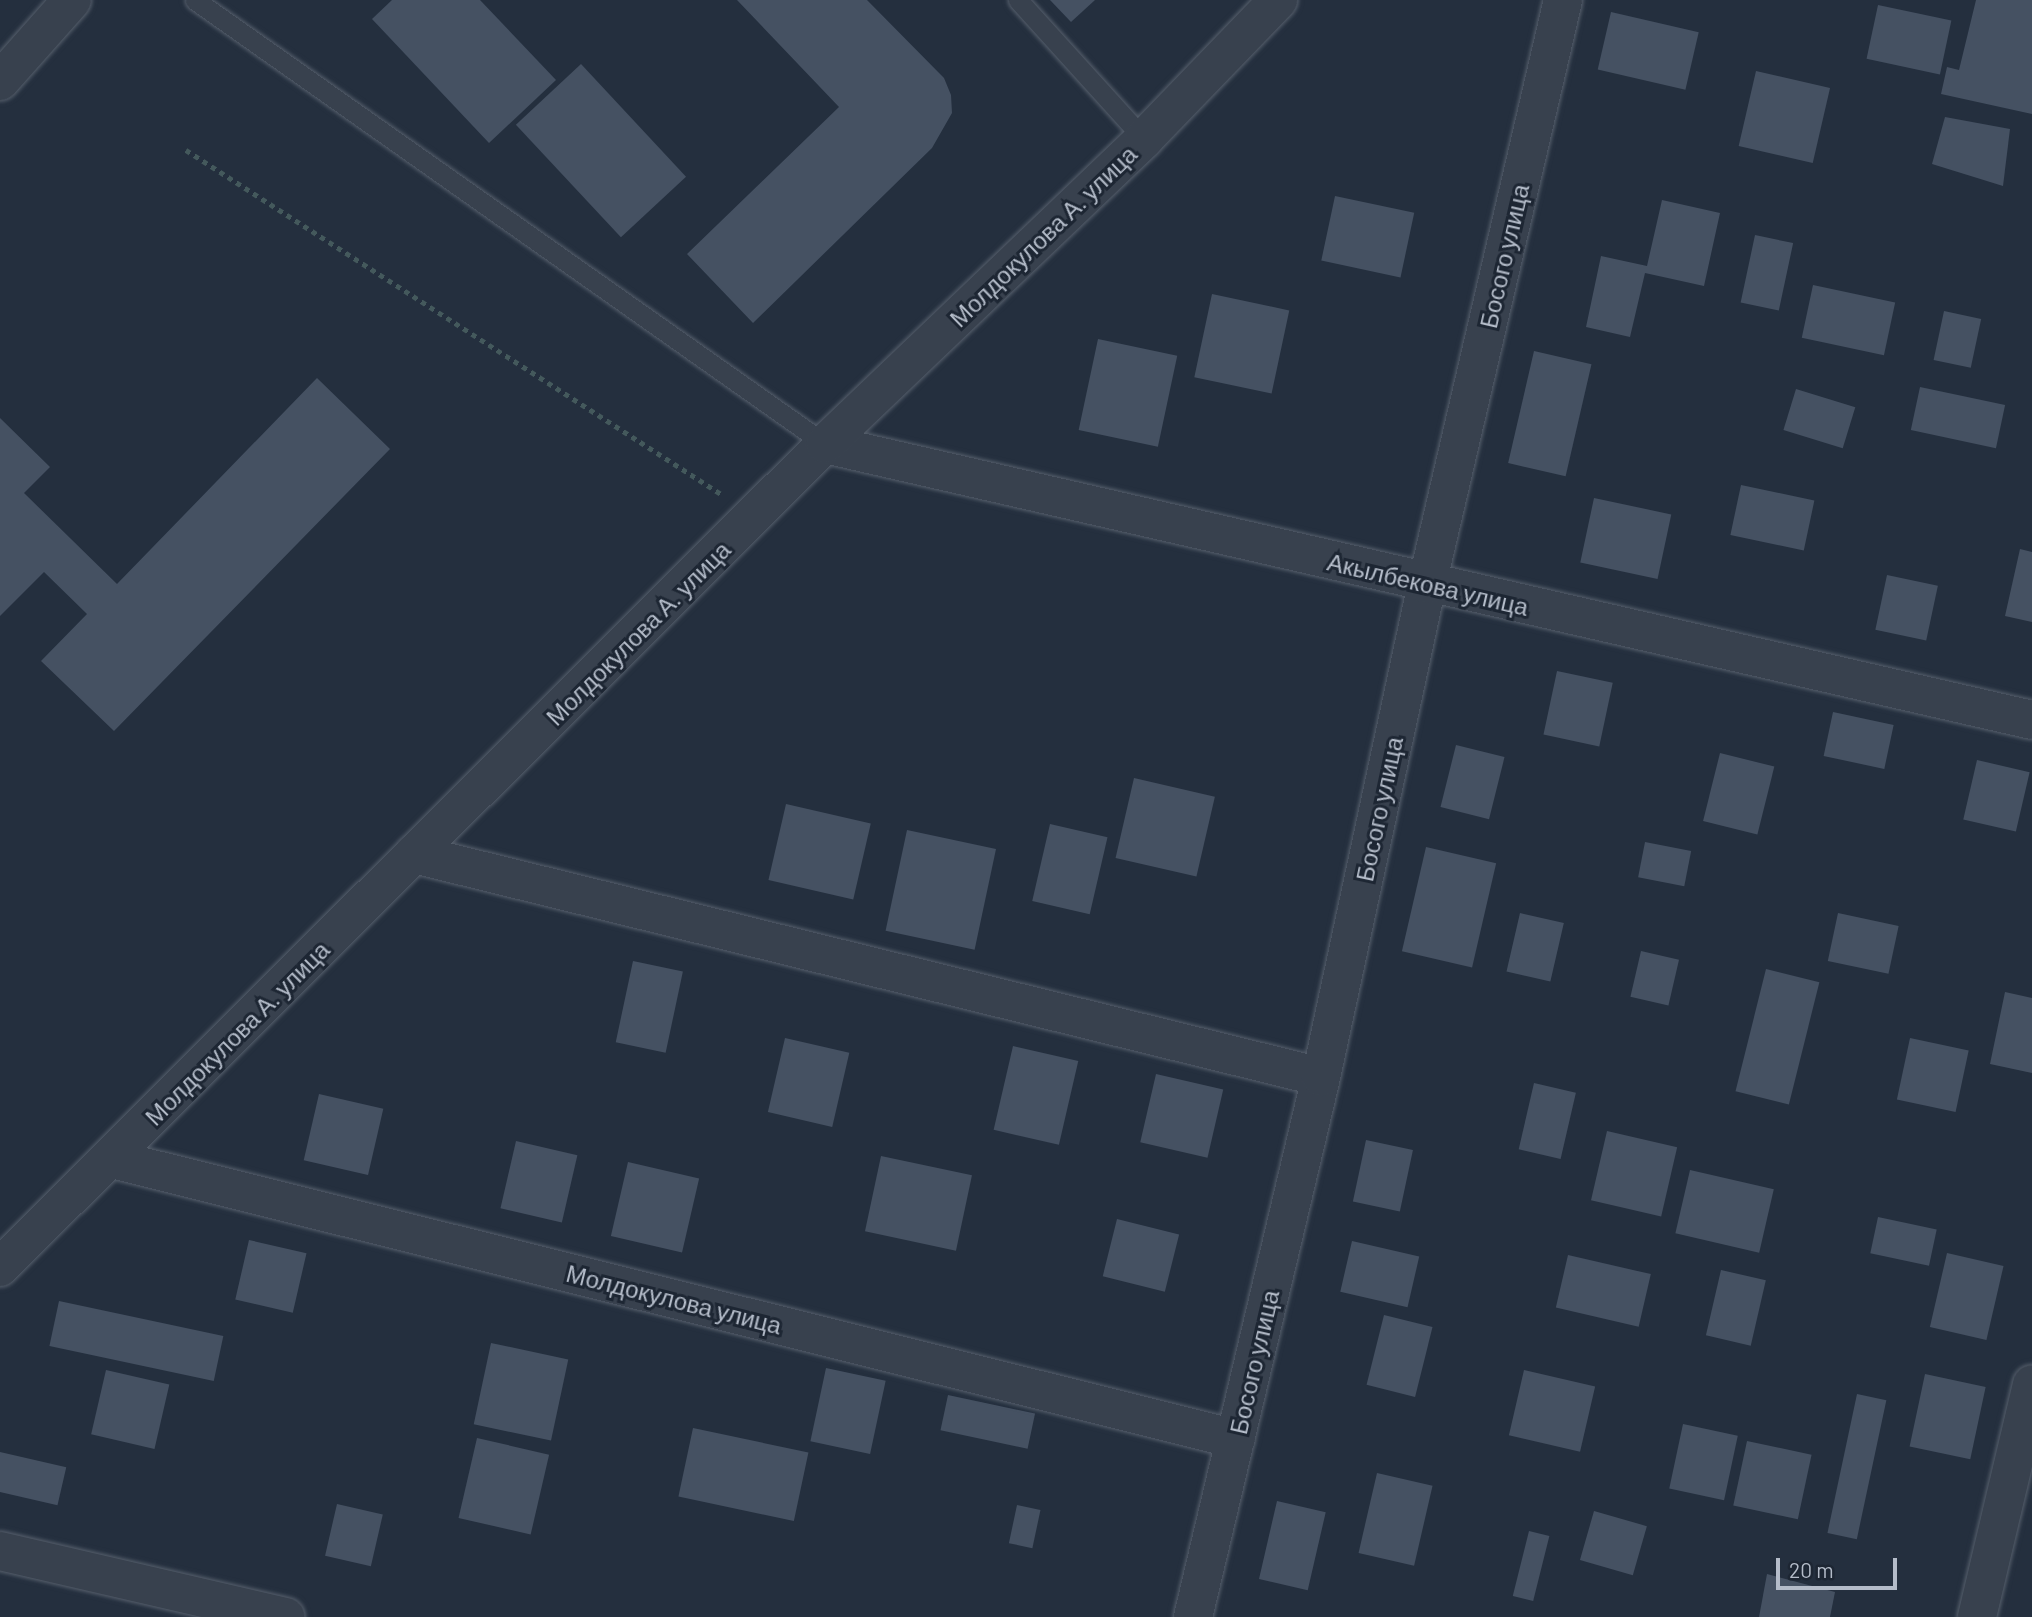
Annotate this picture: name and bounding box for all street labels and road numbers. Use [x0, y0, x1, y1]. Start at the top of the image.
street label: Молдокулова А. улица [944, 139, 1142, 333]
street label: Босого улица [1473, 181, 1535, 331]
street label: Молдокулова А. улица [540, 535, 736, 731]
street label: Акылбекова улица [1325, 547, 1531, 621]
street label: Босого улица [1350, 734, 1408, 884]
street label: Молдокулова А. улица [139, 935, 335, 1131]
street label: Молдокулова улица [563, 1258, 785, 1340]
street label: Босого улица [1223, 1287, 1285, 1437]

